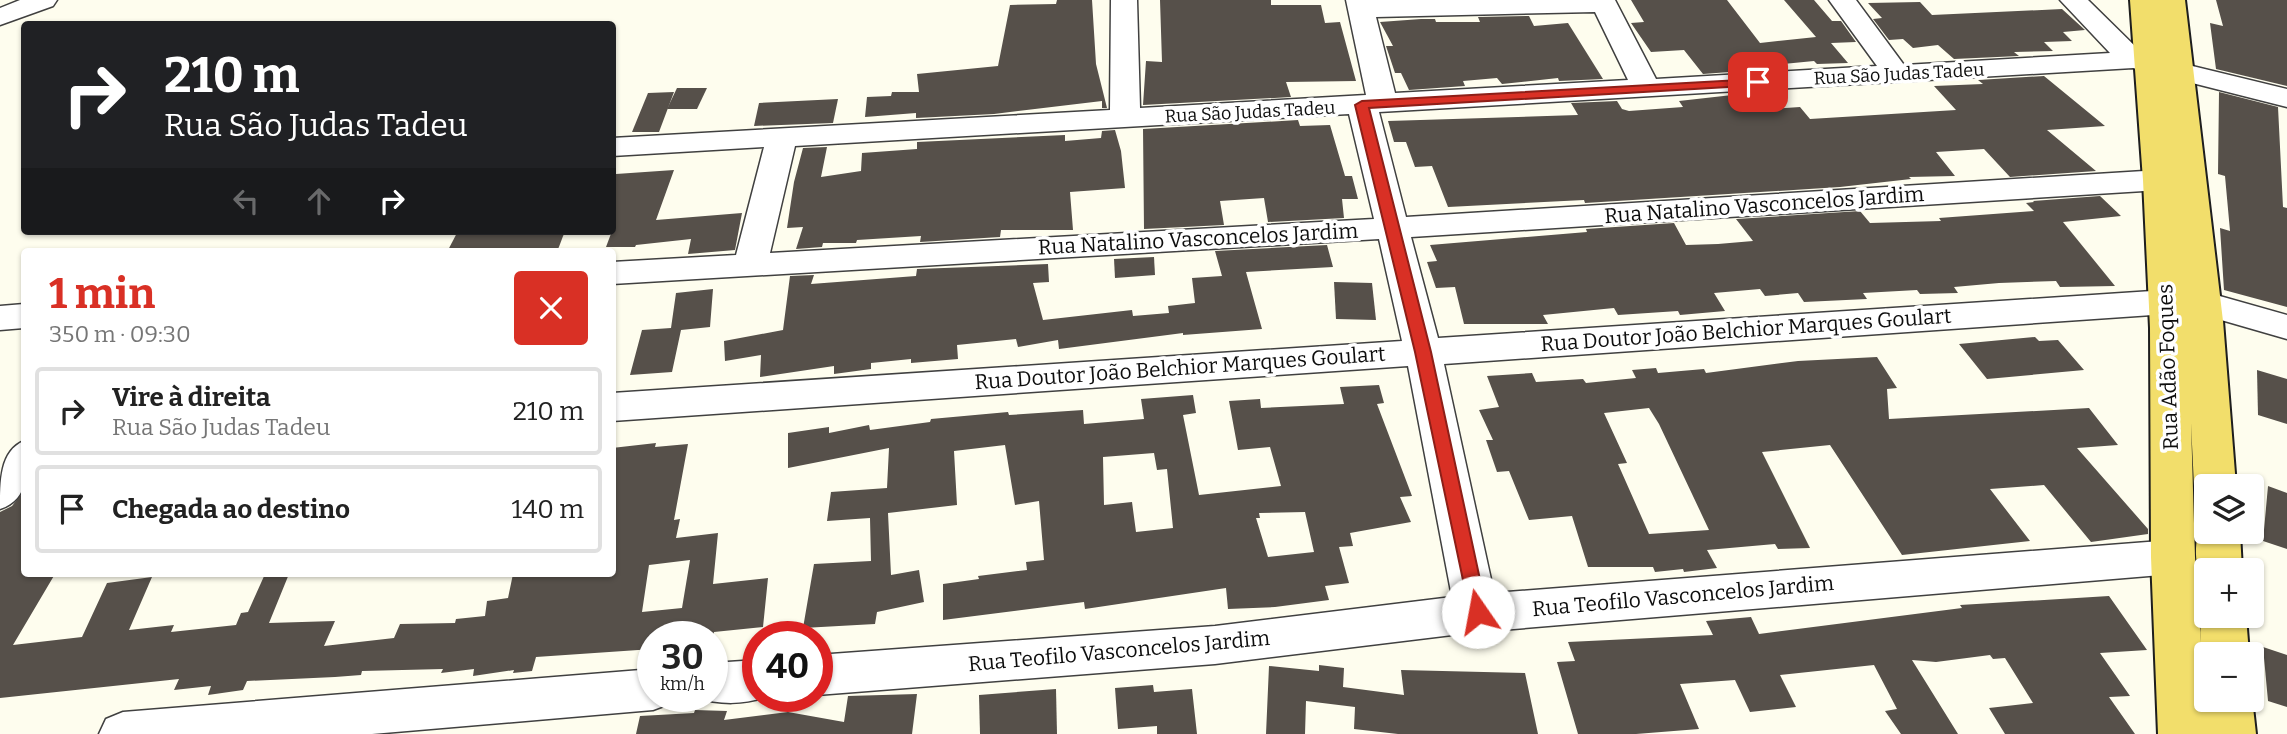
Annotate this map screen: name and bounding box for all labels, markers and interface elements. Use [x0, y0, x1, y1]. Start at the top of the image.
text: 210 m [164, 46, 299, 105]
icon: right [49, 49, 140, 140]
pin [1728, 52, 1788, 112]
street label: Rua São Judas Tadeu [1813, 59, 1985, 89]
icon: arrive [1739, 63, 1777, 101]
street label: Rua São Judas Tadeu [1164, 97, 1336, 127]
text: Rua São Judas Tadeu [164, 106, 468, 144]
street label: Rua Natalino Vasconcelos Jardim [1603, 181, 1925, 229]
icon: left [227, 182, 265, 220]
icon: ahead [300, 182, 338, 220]
icon: right [373, 182, 411, 220]
street label: Rua Natalino Vasconcelos Jardim [1037, 218, 1359, 260]
text: 1 min [49, 269, 155, 319]
button: close [514, 271, 588, 345]
street label: Rua Adão Foques [2152, 284, 2184, 450]
street label: Rua Doutor João Belchior Marques Goulart [1540, 303, 1953, 357]
text: 350 m · 09:30 [49, 320, 191, 348]
street label: Rua Doutor João Belchior Marques Goulart [974, 341, 1387, 395]
text: Vire à direita [112, 382, 271, 413]
icon: right [53, 392, 91, 430]
text: 210 m [513, 396, 584, 427]
text: Rua São Judas Tadeu [112, 413, 330, 441]
map controls [2194, 474, 2264, 712]
button: layers [2194, 474, 2264, 544]
icon: arrive [53, 490, 91, 528]
text: Chegada ao destino [112, 494, 350, 525]
text: 140 m [512, 494, 584, 525]
button: + [2194, 558, 2264, 628]
street label: Rua Teofilo Vasconcelos Jardim [1531, 570, 1835, 622]
position arrow [1441, 575, 1515, 649]
speed limit sign: 40 [742, 621, 833, 712]
street label: Rua Teofilo Vasconcelos Jardim [967, 625, 1271, 677]
text: 30 [661, 636, 704, 678]
button: − [2194, 642, 2264, 712]
text: km/h [660, 673, 705, 695]

